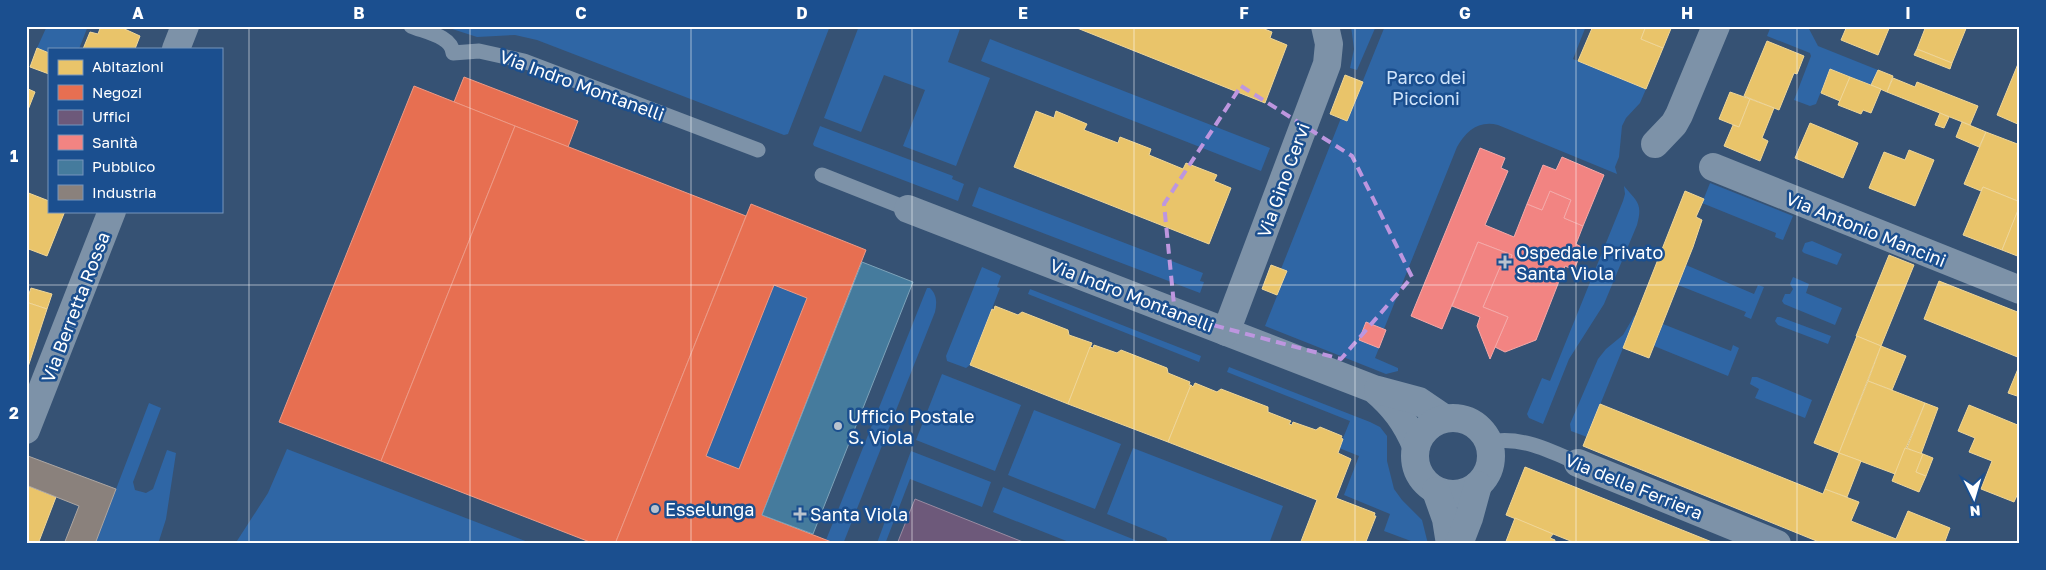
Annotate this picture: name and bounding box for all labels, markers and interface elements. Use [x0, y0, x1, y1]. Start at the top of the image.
text: A [132, 3, 144, 23]
text: B [353, 3, 365, 23]
text: C [575, 3, 587, 23]
text: D [796, 3, 808, 23]
text: E [1018, 3, 1028, 23]
text: F [1239, 3, 1249, 23]
text: G [1459, 3, 1471, 23]
text: H [1681, 3, 1693, 23]
text: I [1905, 3, 1911, 23]
street label: Via Indro Montanelli [497, 45, 667, 125]
legend [48, 48, 222, 212]
text: Abitazioni [92, 57, 164, 75]
park label: Parco dei Piccioni [1386, 66, 1466, 109]
text: Negozi [92, 83, 142, 101]
text: Uffici [92, 107, 130, 125]
street label: Via Gino Cervi [1252, 120, 1314, 240]
text: Sanità [92, 133, 138, 151]
text: 1 [10, 146, 18, 166]
text: Pubblico [92, 157, 155, 175]
text: Industria [92, 183, 157, 201]
street label: Via Antonio Mancini [1783, 187, 1949, 271]
street label: Via Berretta Rossa [36, 229, 114, 385]
place label: Ospedale Privato Santa Viola [1516, 241, 1663, 284]
street label: Via Indro Montanelli [1047, 254, 1217, 336]
marker: Ospedale Privato Santa Viola [1498, 255, 1512, 269]
text: 2 [9, 403, 19, 423]
place label: Ufficio Postale S. Viola [848, 405, 975, 448]
marker: Ufficio Postale S. Viola [832, 420, 844, 432]
street label: Via della Ferriera [1562, 448, 1706, 524]
north arrow [1948, 472, 1998, 522]
place label: Esselunga [665, 498, 754, 520]
marker: Esselunga [649, 503, 661, 515]
place label: Santa Viola [810, 503, 908, 525]
text: N [1969, 503, 1981, 520]
marker: Santa Viola [794, 508, 806, 520]

